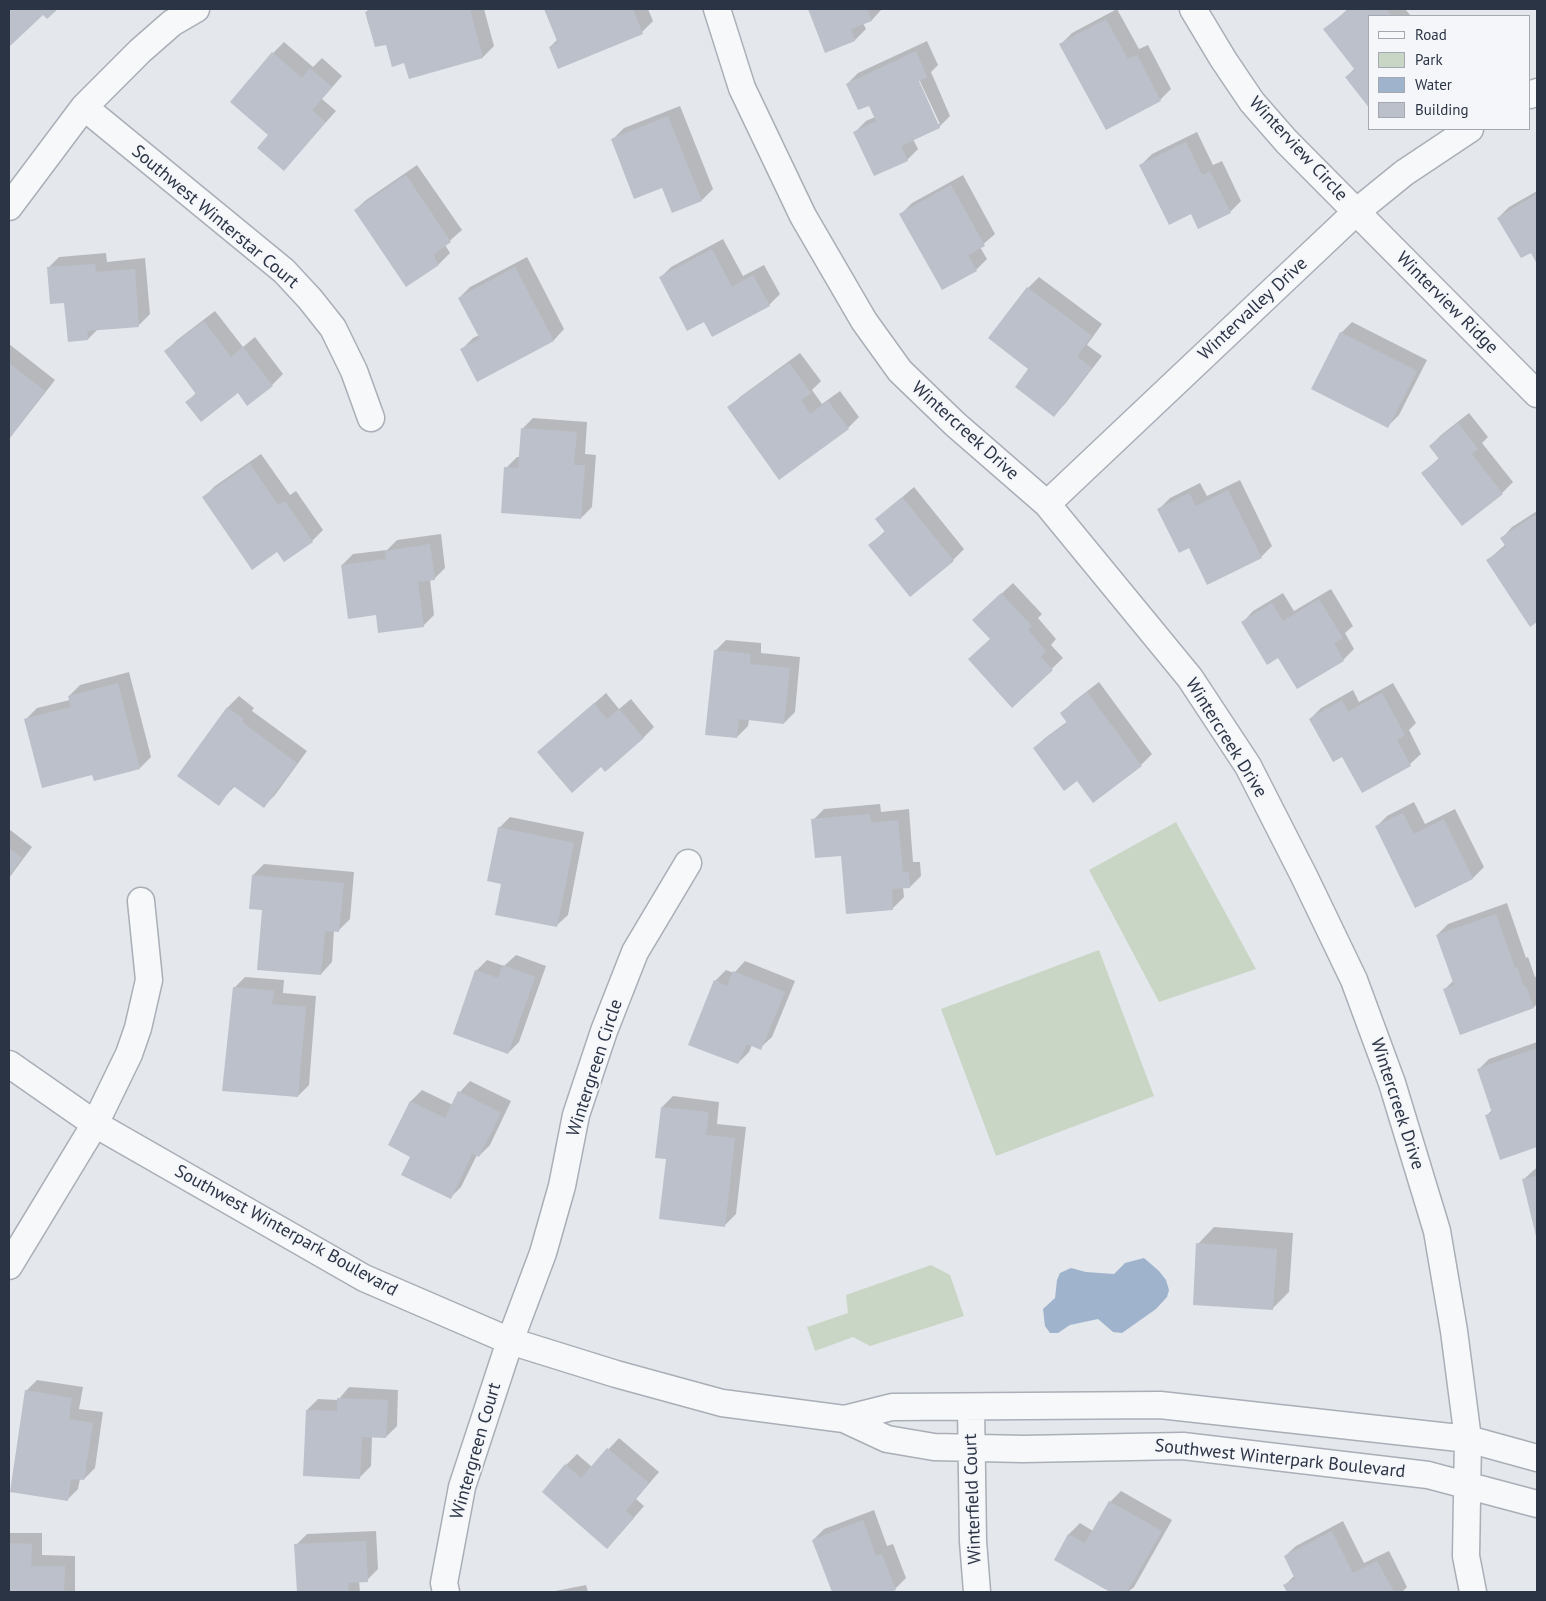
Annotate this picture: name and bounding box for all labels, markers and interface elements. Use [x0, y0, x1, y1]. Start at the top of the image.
legend [1368, 15, 1531, 130]
text: Road [1415, 25, 1447, 44]
text: Park [1415, 50, 1443, 69]
text: Water [1415, 75, 1452, 94]
street label: Winterview Circle [1244, 92, 1352, 206]
text: Building [1415, 100, 1469, 119]
street label: Southwest Winterstar Court [127, 141, 303, 293]
street label: Winterview Ridge [1392, 248, 1502, 358]
street label: Wintervalley Drive [1194, 253, 1312, 365]
street label: Wintercreek Drive [907, 377, 1023, 485]
street label: Wintercreek Drive [1181, 674, 1271, 802]
street label: Wintergreen Circle [563, 997, 627, 1139]
street label: Wintercreek Drive [1366, 1036, 1428, 1172]
street label: Southwest Winterpark Boulevard [171, 1161, 401, 1301]
street label: Wintergreen Court [446, 1380, 506, 1522]
street label: Winterfield Court [960, 1433, 986, 1565]
street label: Southwest Winterpark Boulevard [1154, 1435, 1406, 1483]

